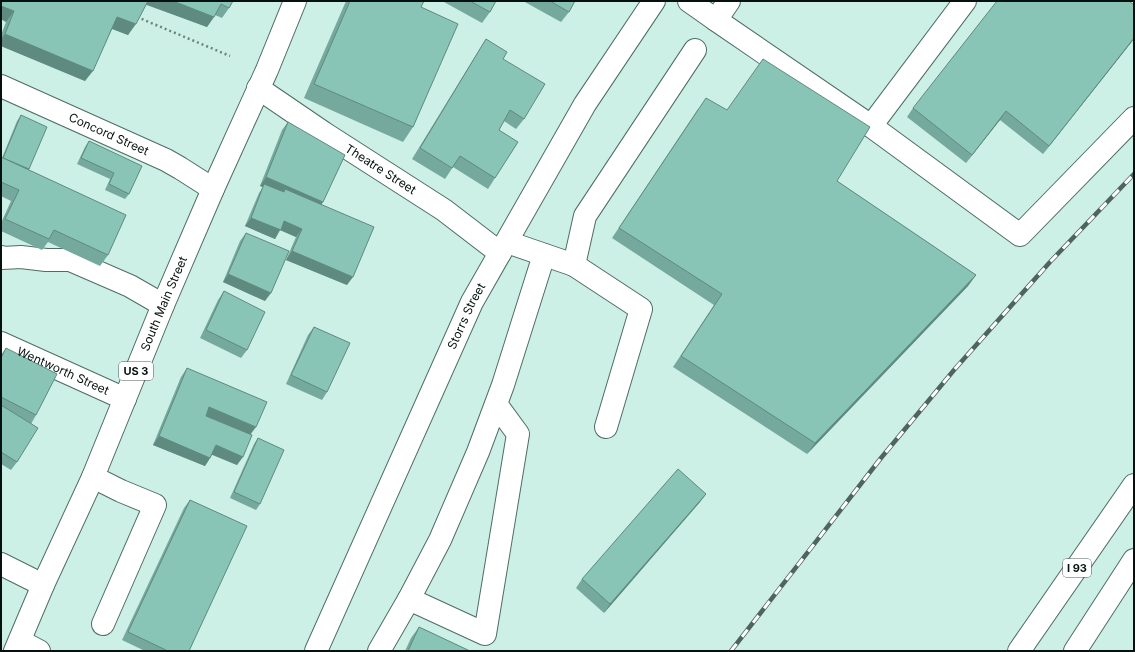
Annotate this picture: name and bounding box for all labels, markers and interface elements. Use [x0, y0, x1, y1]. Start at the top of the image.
street label: Concord Street [67, 109, 151, 158]
street label: Theatre Street [343, 141, 419, 197]
street label: South Main Street [137, 254, 190, 353]
street label: Storrs Street [444, 280, 488, 351]
street label: Wentworth Street [15, 343, 112, 398]
road number: US 3 [119, 362, 153, 380]
road number: I 93 [1063, 559, 1091, 577]

